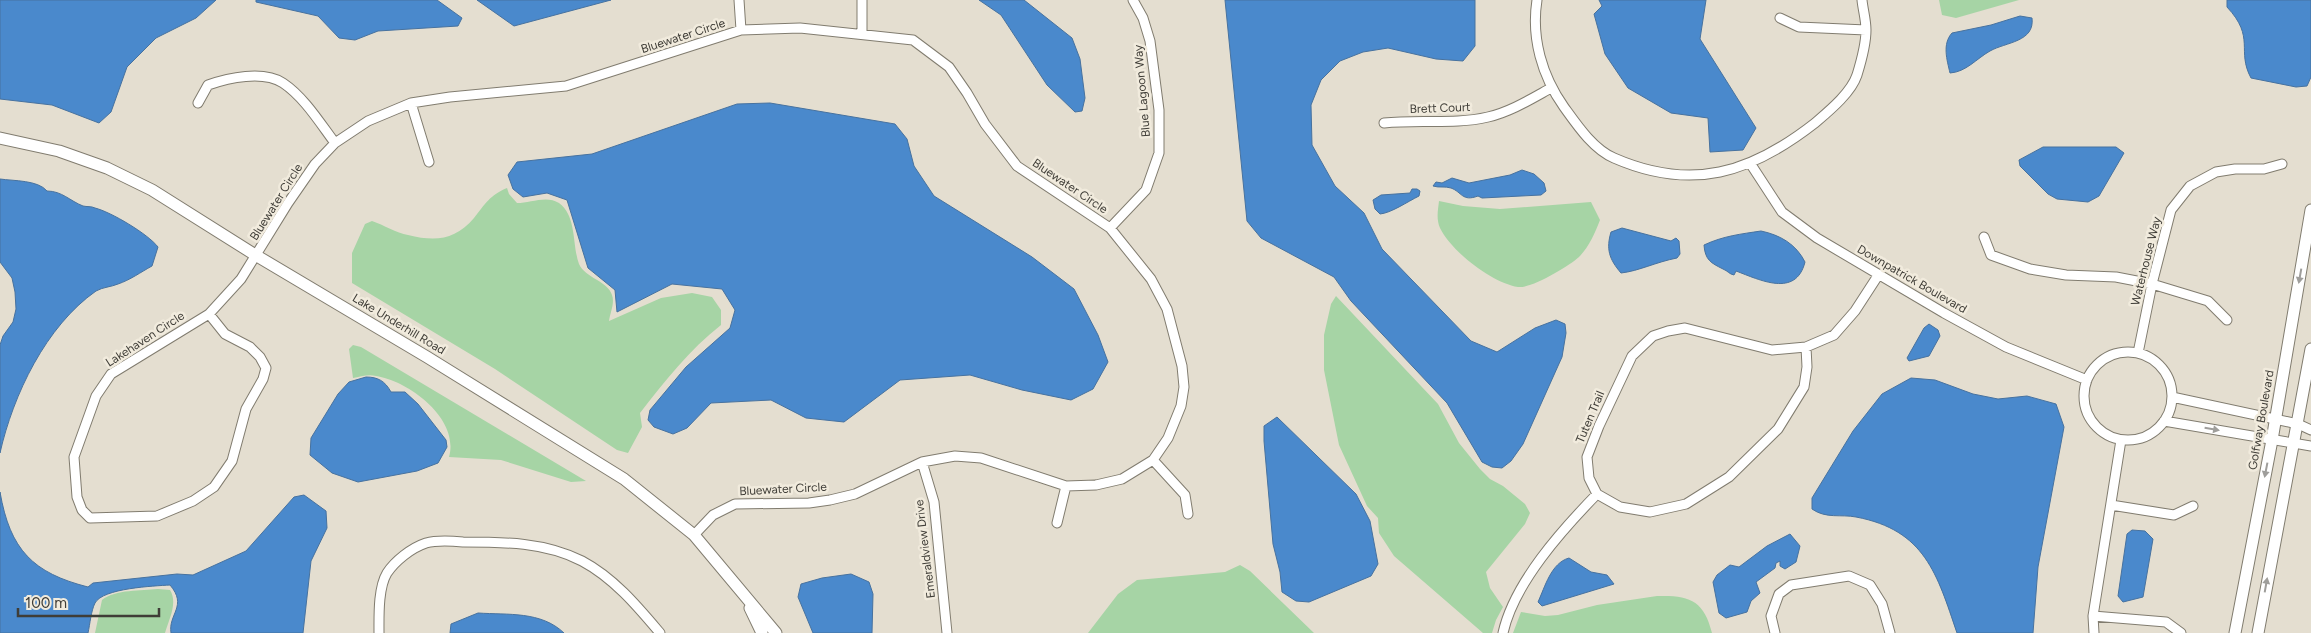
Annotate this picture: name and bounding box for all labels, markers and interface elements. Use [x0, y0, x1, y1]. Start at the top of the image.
street label: Bluewater Circle [639, 16, 727, 56]
street label: Blue Lagoon Way [1131, 44, 1153, 138]
street label: Brett Court [1409, 100, 1471, 116]
street label: Bluewater Circle [1030, 156, 1111, 217]
street label: Bluewater Circle [247, 161, 305, 243]
street label: Waterhouse Way [2128, 214, 2164, 307]
street label: Downpatrick Boulevard [1855, 242, 1969, 316]
one-way arrow [2295, 268, 2303, 284]
street label: Lake Underhill Road [350, 291, 448, 357]
street label: Lakehaven Circle [103, 308, 187, 370]
street label: Golfway Boulevard [2245, 369, 2277, 471]
street label: Tuten Trail [1573, 389, 1607, 445]
one-way arrow [2204, 426, 2220, 434]
one-way arrow [2262, 463, 2270, 478]
street label: Bluewater Circle [739, 480, 828, 498]
street label: Emeraldview Drive [912, 498, 938, 599]
one-way arrow [2262, 577, 2270, 593]
scale bar [18, 586, 159, 618]
text: 100 m [25, 594, 67, 612]

